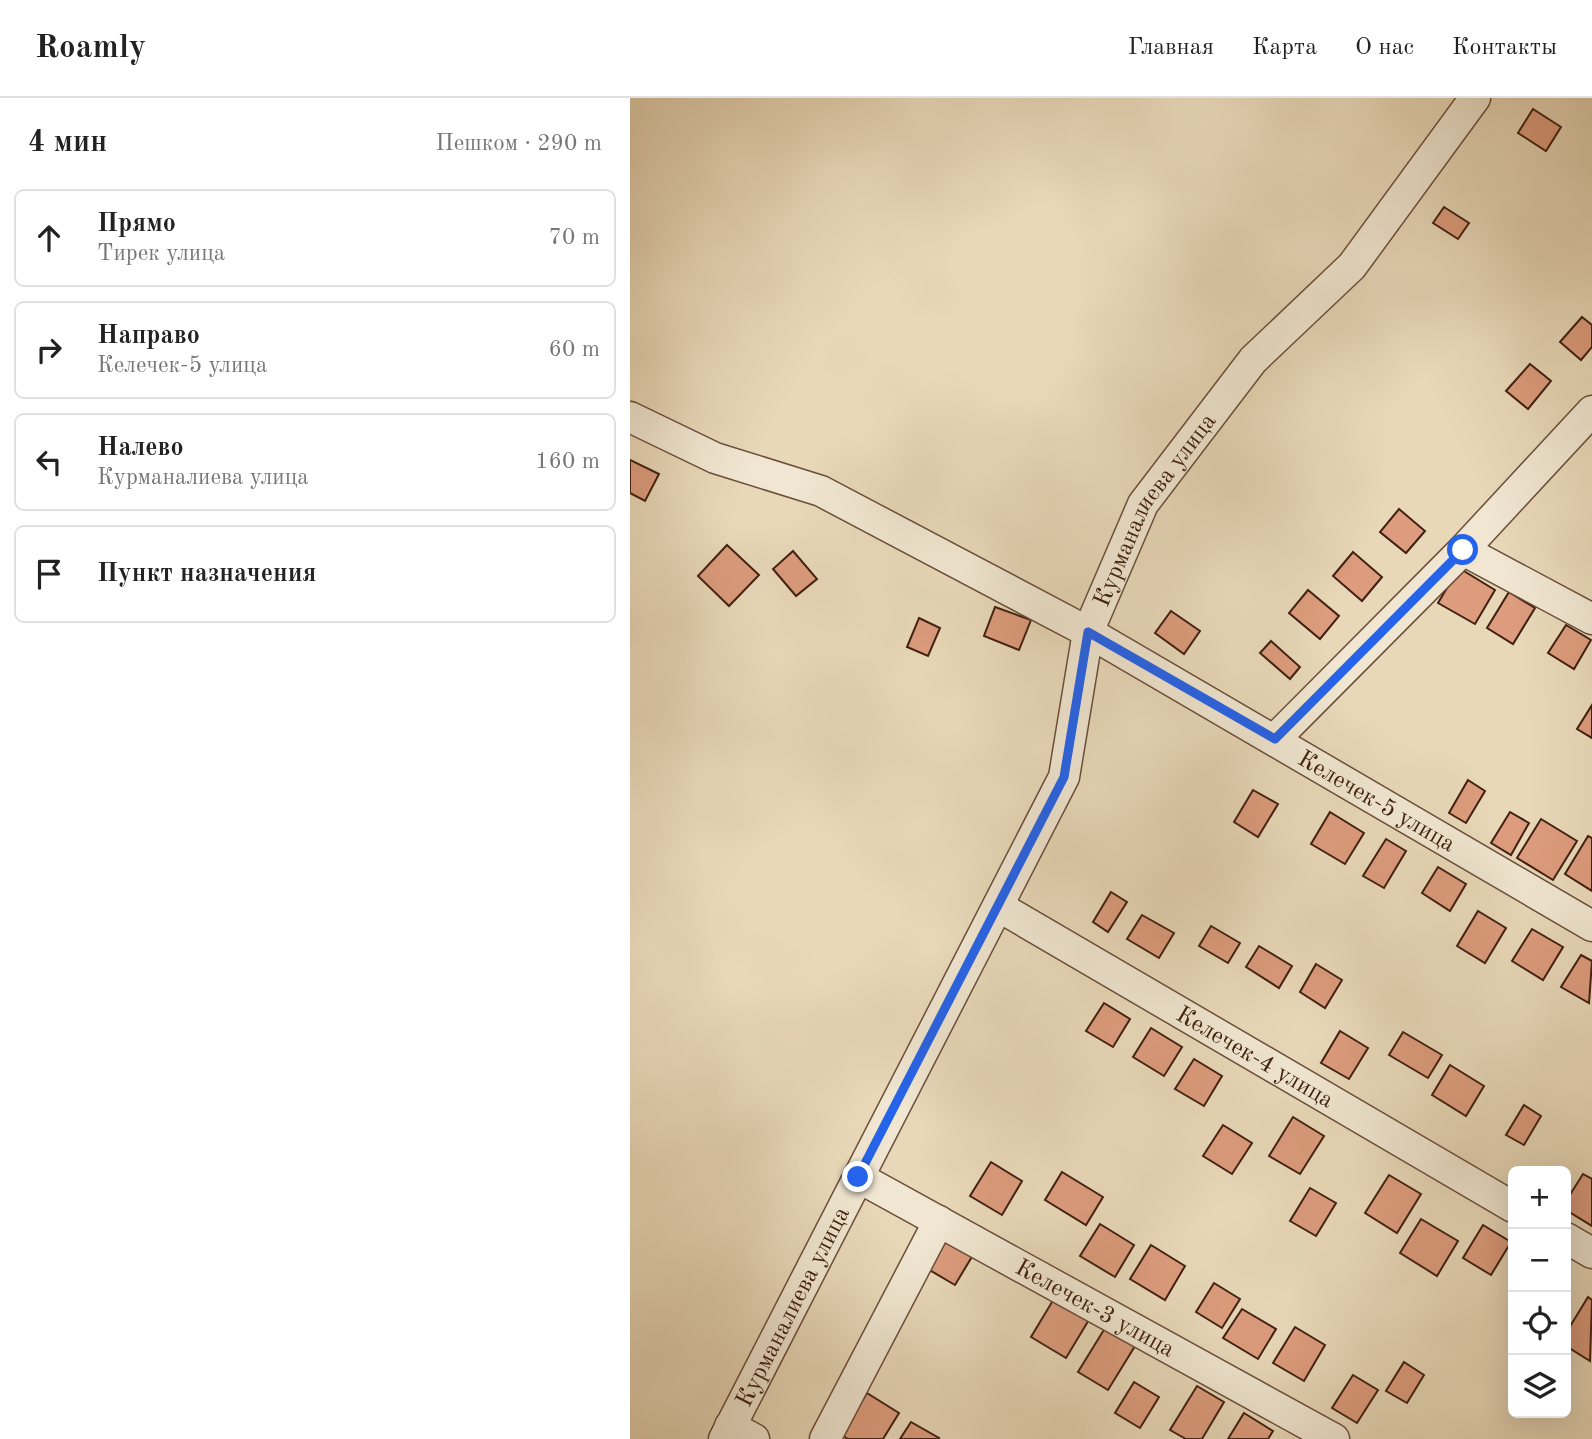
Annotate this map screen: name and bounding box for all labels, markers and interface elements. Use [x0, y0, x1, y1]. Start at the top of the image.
text: Roamly [35, 32, 146, 65]
text: Главная [1128, 36, 1214, 60]
text: Карта [1252, 36, 1317, 60]
text: О нас [1355, 36, 1414, 60]
text: Контакты [1452, 36, 1557, 60]
text: 4 мин [28, 128, 107, 158]
text: Пешком · 290 m [436, 132, 602, 155]
text: Прямо [97, 211, 176, 237]
icon: ahead [30, 219, 68, 257]
text: 70 m [549, 226, 600, 249]
text: Тирек улица [97, 242, 225, 265]
text: Направо [97, 323, 200, 349]
icon: right [30, 331, 68, 369]
text: 60 m [549, 338, 600, 361]
text: Келечек-5 улица [97, 354, 267, 377]
street label: Курманалиева улица [1090, 410, 1222, 611]
text: Налево [97, 435, 184, 461]
icon: left [30, 443, 68, 481]
text: 160 m [535, 450, 600, 473]
text: Курманалиева улица [97, 466, 309, 489]
route start [1447, 534, 1478, 565]
icon: arrive [30, 555, 68, 593]
text: Пункт назначения [97, 561, 316, 587]
street label: Келечек-5 улица [1293, 747, 1459, 858]
street label: Келечек-4 улица [1171, 1003, 1337, 1113]
route end [842, 1161, 873, 1192]
map controls [1508, 1166, 1571, 1418]
button: + [1508, 1166, 1571, 1229]
street label: Курманалиева улица [733, 1203, 855, 1411]
button: − [1508, 1229, 1571, 1292]
street label: Келечек-3 улица [1011, 1256, 1178, 1363]
button: locate [1508, 1292, 1571, 1355]
button: layers [1508, 1355, 1571, 1418]

